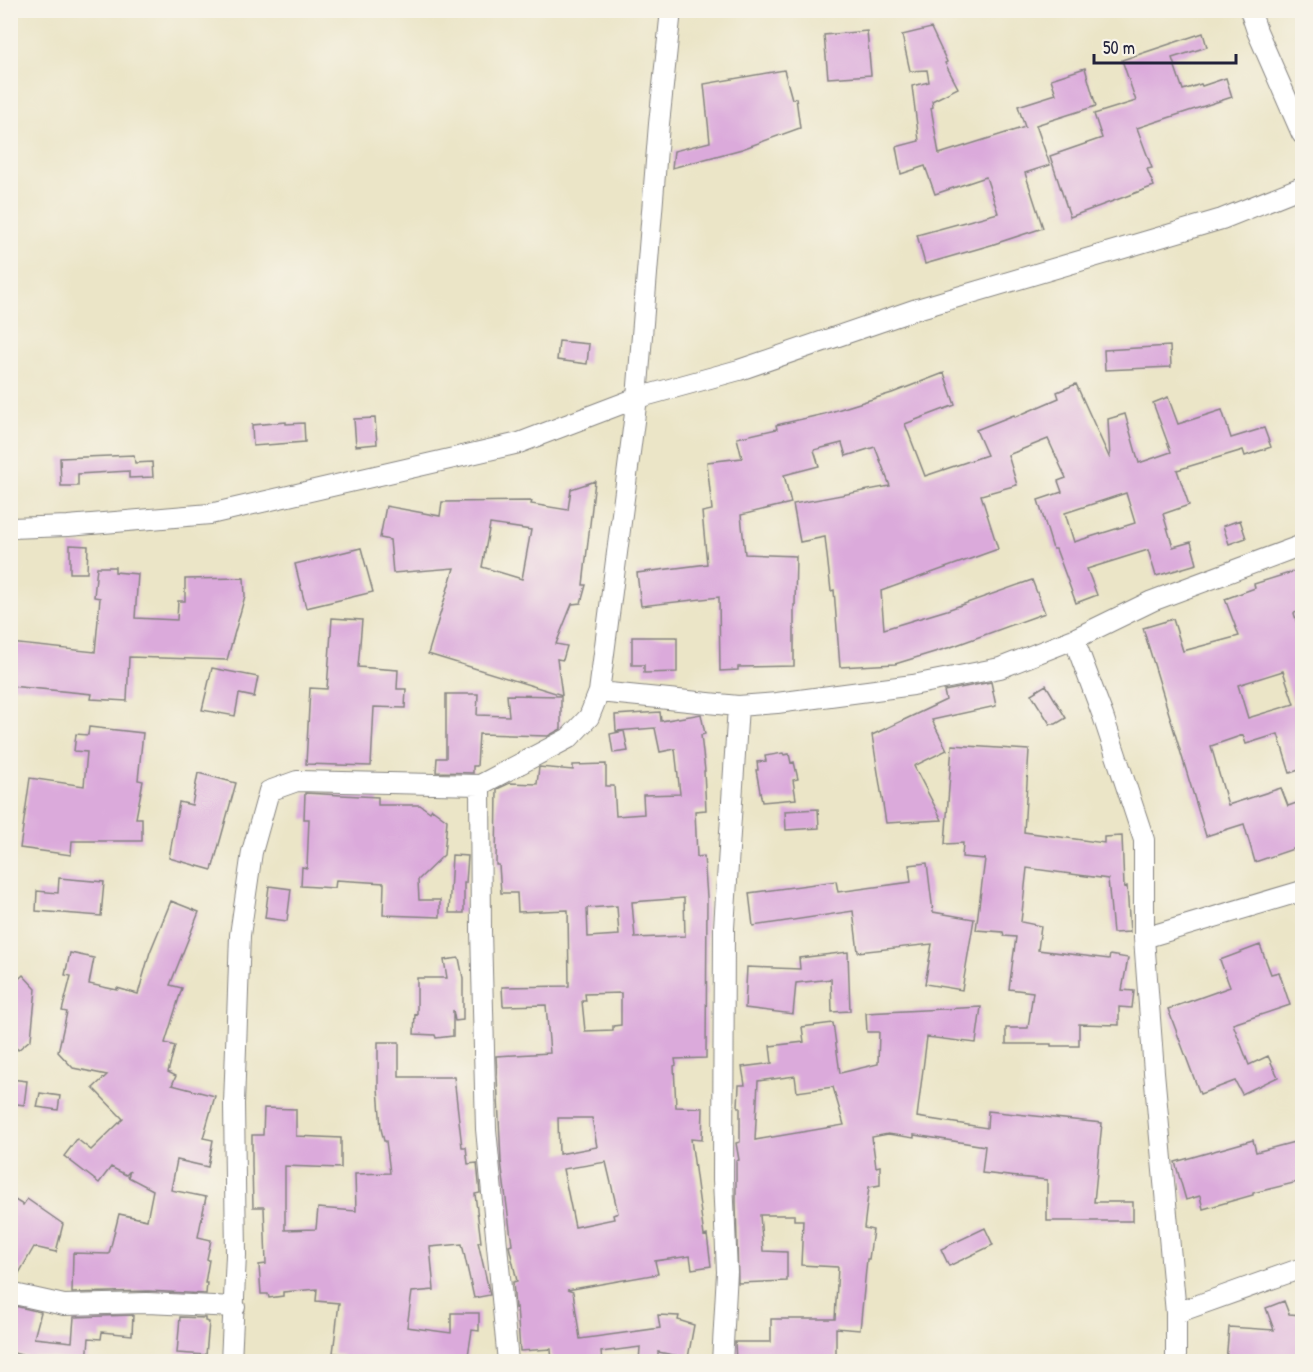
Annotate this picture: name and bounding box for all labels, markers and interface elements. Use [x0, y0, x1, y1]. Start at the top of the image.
scale bar [1094, 27, 1236, 65]
text: 50 m [1103, 35, 1135, 60]

